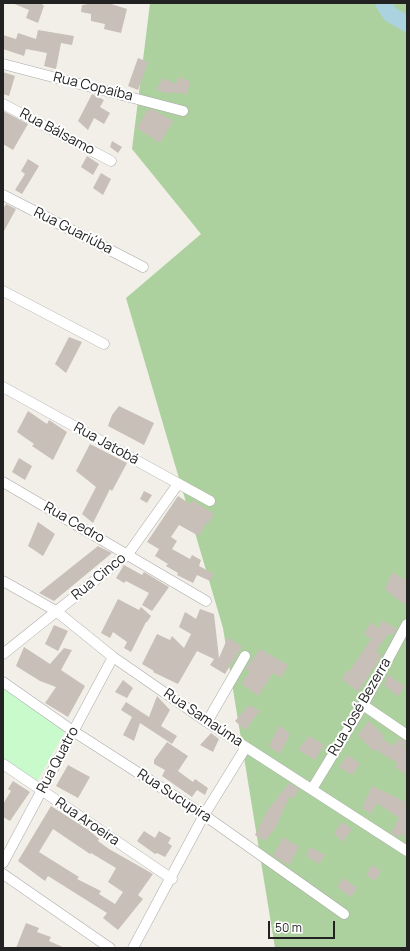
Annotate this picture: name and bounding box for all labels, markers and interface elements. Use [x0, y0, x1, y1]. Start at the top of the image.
street label: Rua Copaíba [51, 69, 135, 105]
street label: Rua Bálsamo [17, 105, 97, 159]
street label: Rua Guariúba [31, 204, 115, 258]
street label: Rua Jatobá [71, 419, 141, 469]
street label: Rua Cedro [41, 499, 107, 547]
street label: Rua Cinco [68, 550, 130, 604]
street label: Rua José Bezerra [325, 655, 395, 759]
street label: Rua Samaúma [160, 685, 246, 751]
street label: Rua Quatro [34, 724, 82, 796]
street label: Rua Sucupira [134, 766, 214, 826]
street label: Rua Aroeira [52, 794, 122, 850]
scale bar [270, 913, 337, 939]
text: 50 m [275, 919, 302, 936]

